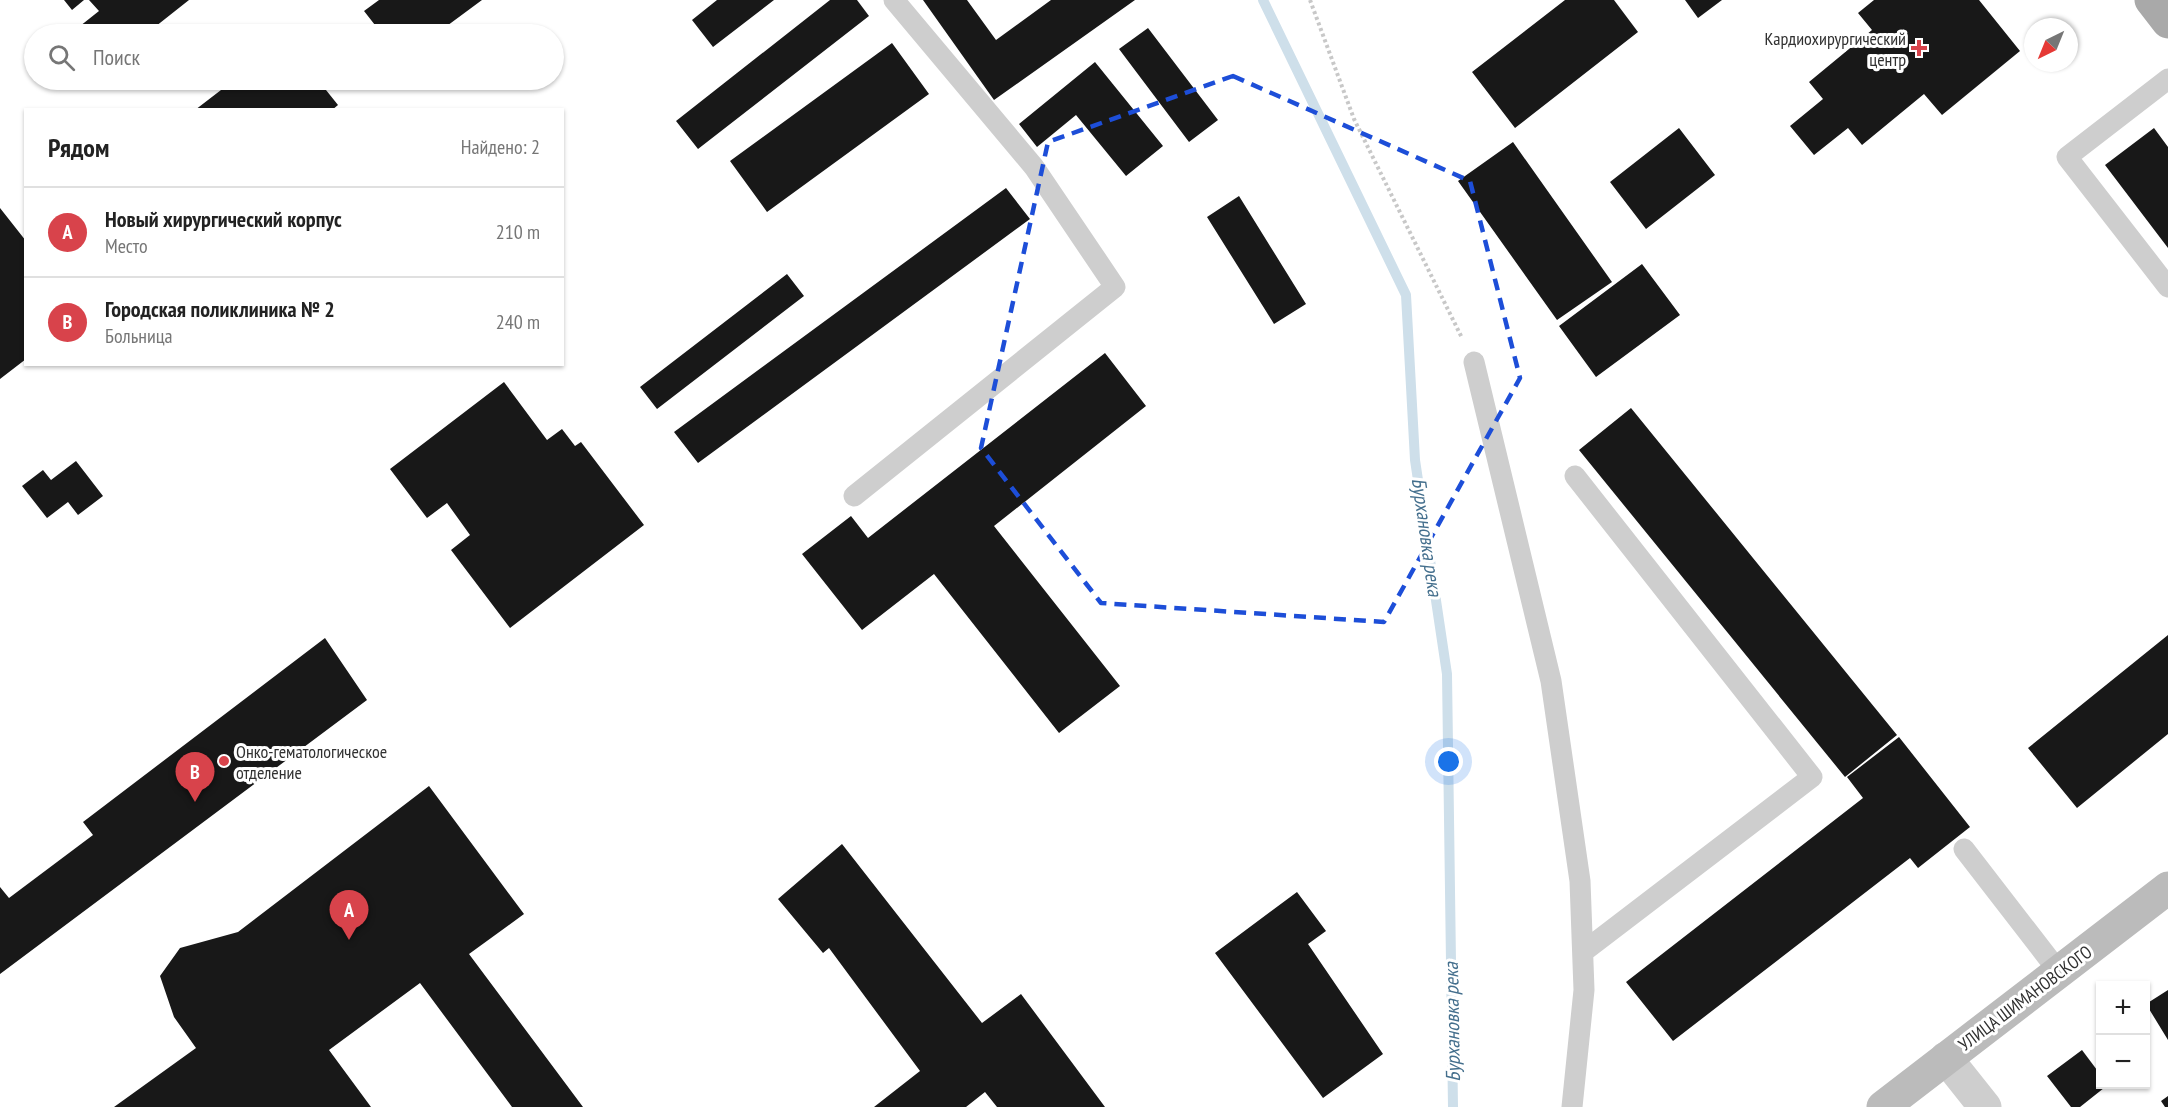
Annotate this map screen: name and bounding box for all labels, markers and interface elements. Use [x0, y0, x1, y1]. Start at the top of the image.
north arrow [2024, 18, 2078, 72]
search box [24, 24, 564, 90]
place label: Кардиохирургический центр [1764, 27, 1906, 71]
marker: Кардиохирургический центр [1910, 39, 1928, 57]
icon: search [45, 41, 78, 74]
text: Поиск [93, 43, 140, 71]
text: Рядом [48, 131, 109, 164]
text: Найдено: 2 [461, 134, 540, 160]
text: Новый хирургический корпус [105, 205, 342, 233]
text: A [62, 219, 73, 245]
text: 210 m [496, 219, 540, 245]
text: Место [105, 233, 148, 259]
text: Городская поликлиника № 2 [105, 295, 335, 323]
text: B [63, 309, 72, 335]
text: 240 m [496, 309, 540, 335]
text: Больница [105, 323, 173, 349]
water label: Бурхановка река [1406, 476, 1448, 599]
place label: Онко-гематологическое отделение [236, 740, 387, 784]
your location [1434, 747, 1463, 776]
pin: B [176, 752, 214, 802]
marker: Онко-гематологическое отделение [217, 754, 231, 768]
pin: A [330, 890, 368, 940]
street label: УЛИЦА ШИМАНОВСКОГО [1954, 940, 2096, 1056]
water label: Бурхановка река [1438, 961, 1466, 1082]
map controls [2096, 981, 2150, 1089]
button: + [2096, 981, 2150, 1035]
button: − [2096, 1035, 2150, 1089]

